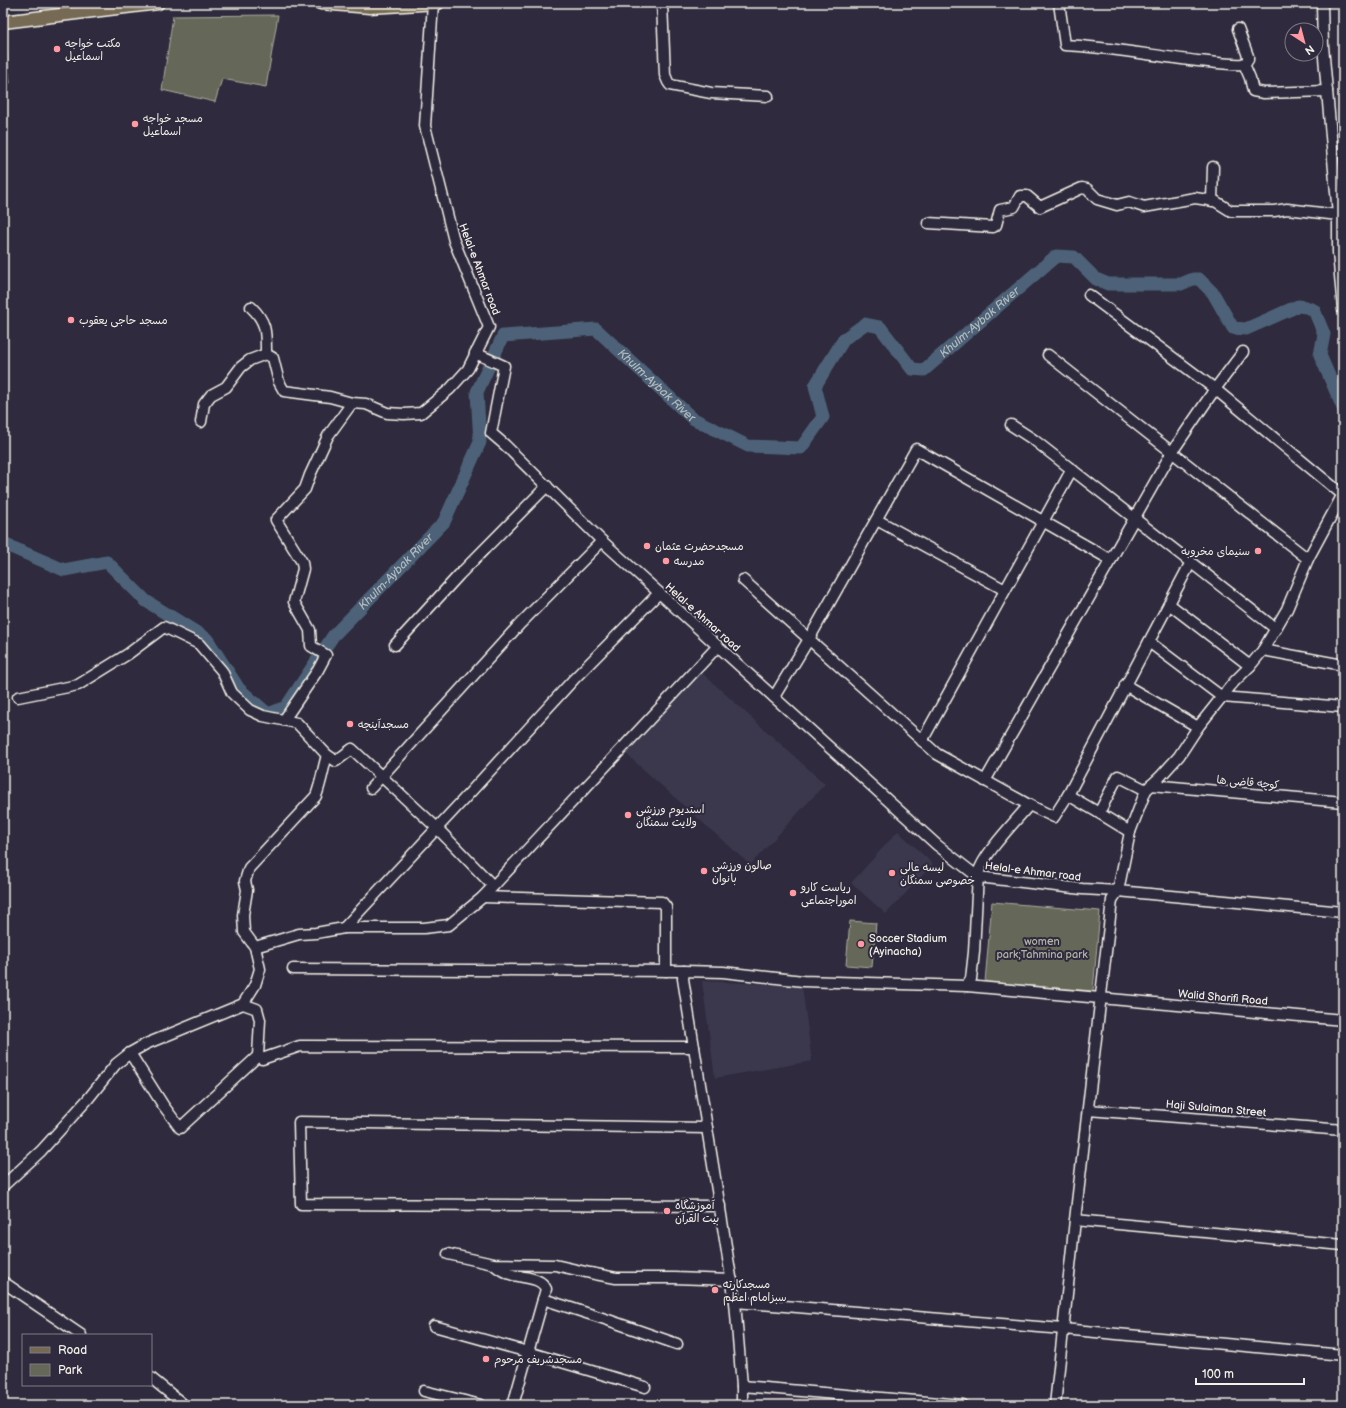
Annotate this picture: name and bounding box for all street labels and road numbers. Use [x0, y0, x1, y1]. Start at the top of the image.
street label: Helal-e Ahmar road [456, 222, 503, 317]
street label: Helal-e Ahmar road [662, 580, 743, 655]
street label: کوچه قاضی ها [1216, 773, 1280, 793]
street label: Helal-e Ahmar road [984, 859, 1082, 884]
street label: Walid Sharifi Road [1177, 987, 1268, 1008]
street label: Haji Sulaiman Street [1165, 1098, 1267, 1119]

